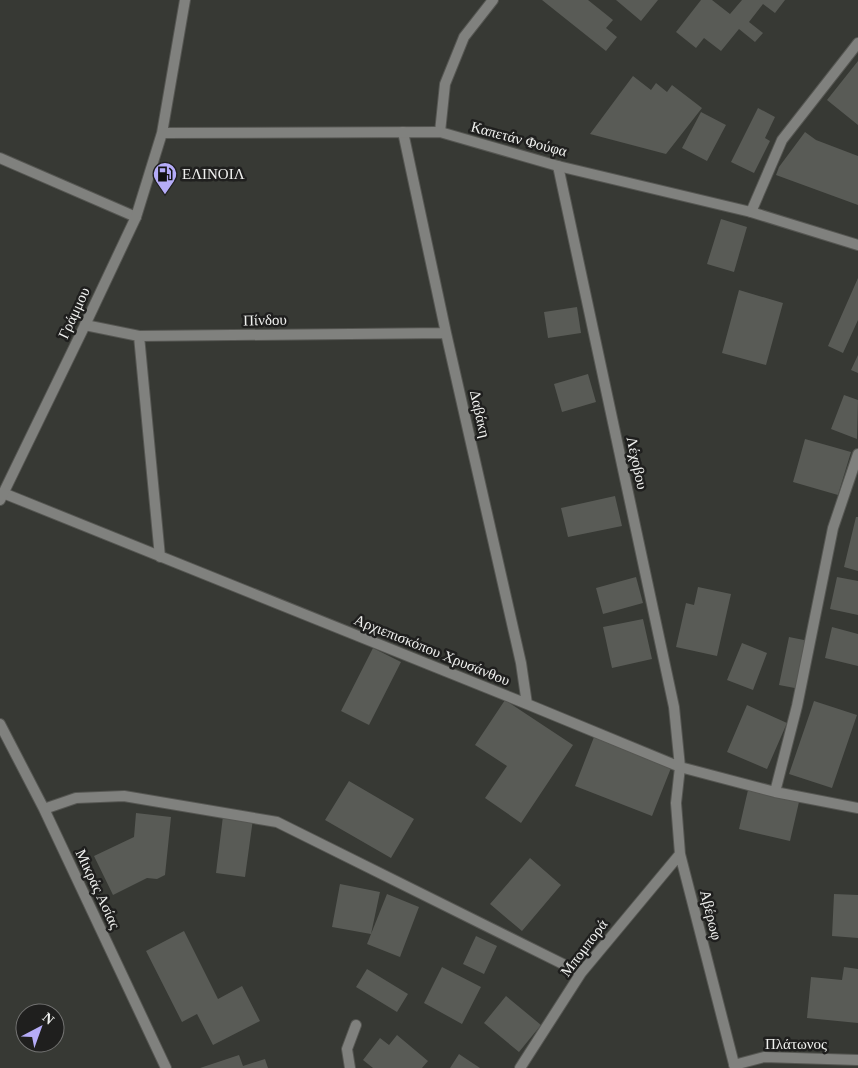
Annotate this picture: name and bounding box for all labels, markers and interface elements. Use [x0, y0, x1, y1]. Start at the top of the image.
street label: Καπετάν Φούφα [469, 118, 569, 160]
fuel station icon: ΕΛΙΝΟΙΛ [152, 161, 178, 195]
place label: ΕΛΙΝΟΙΛ [182, 166, 245, 182]
street label: Γράμμου [55, 285, 93, 341]
street label: Πίνδου [243, 312, 287, 328]
street label: Δαβάκη [467, 389, 493, 440]
street label: Λέχοβου [624, 435, 650, 491]
street label: Αρχιεπισκόπου Χρυσάνθου [352, 611, 512, 689]
street label: Μικράς Ασίας [73, 847, 123, 931]
street label: Αβέρωφ [697, 888, 725, 942]
street label: Μπομπορά [557, 916, 611, 980]
north arrow [15, 1003, 65, 1053]
text: N [39, 1010, 57, 1028]
street label: Πλάτωνος [765, 1036, 827, 1052]

